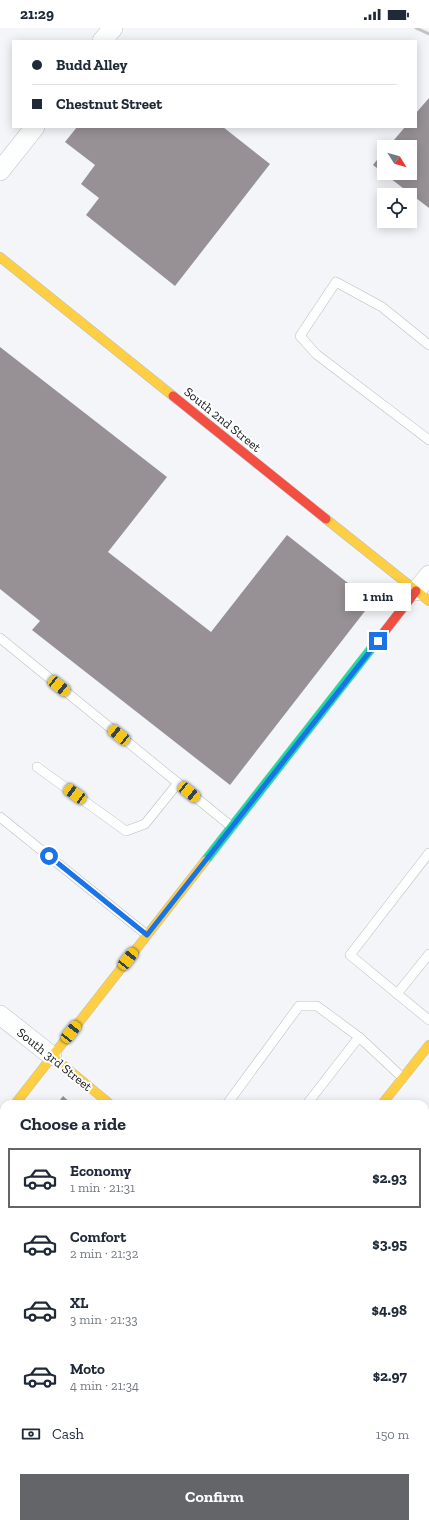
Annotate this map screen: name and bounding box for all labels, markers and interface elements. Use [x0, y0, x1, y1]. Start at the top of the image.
text: 21:29 [20, 5, 54, 23]
text: Budd Alley [56, 56, 127, 74]
text: Chestnut Street [56, 95, 162, 113]
north arrow [377, 140, 417, 180]
map controls [377, 140, 417, 228]
button: locate [377, 188, 417, 228]
street label: South 2nd Street [181, 384, 264, 455]
callout: 1 min [345, 583, 411, 611]
text: 1 min [363, 589, 393, 604]
route end [369, 632, 387, 650]
car [46, 674, 72, 698]
car [106, 723, 132, 747]
car [176, 780, 202, 804]
car [62, 782, 88, 806]
route start [40, 847, 58, 865]
car [116, 946, 140, 972]
car [59, 1019, 83, 1045]
street label: South 3rd Street [14, 1025, 95, 1094]
text: Choose a ride [20, 1113, 126, 1135]
icon: car [22, 1160, 58, 1196]
text: Economy [70, 1162, 131, 1180]
text: $2.93 [372, 1169, 407, 1187]
text: 1 min · 21:31 [70, 1180, 135, 1195]
icon: car [22, 1226, 58, 1262]
text: Comfort [70, 1228, 126, 1246]
text: $3.95 [372, 1235, 407, 1253]
text: 2 min · 21:32 [70, 1246, 138, 1261]
icon: car [22, 1292, 58, 1328]
text: XL [70, 1294, 88, 1312]
text: $4.98 [372, 1301, 407, 1319]
text: 3 min · 21:33 [70, 1312, 138, 1327]
icon: car [22, 1358, 58, 1394]
text: Moto [70, 1360, 105, 1378]
text: $2.97 [373, 1367, 407, 1385]
text: 4 min · 21:34 [70, 1378, 139, 1393]
icon: cash [20, 1423, 42, 1445]
text: Cash [52, 1425, 84, 1443]
text: 150 m [376, 1427, 409, 1442]
button: Confirm [20, 1474, 409, 1520]

